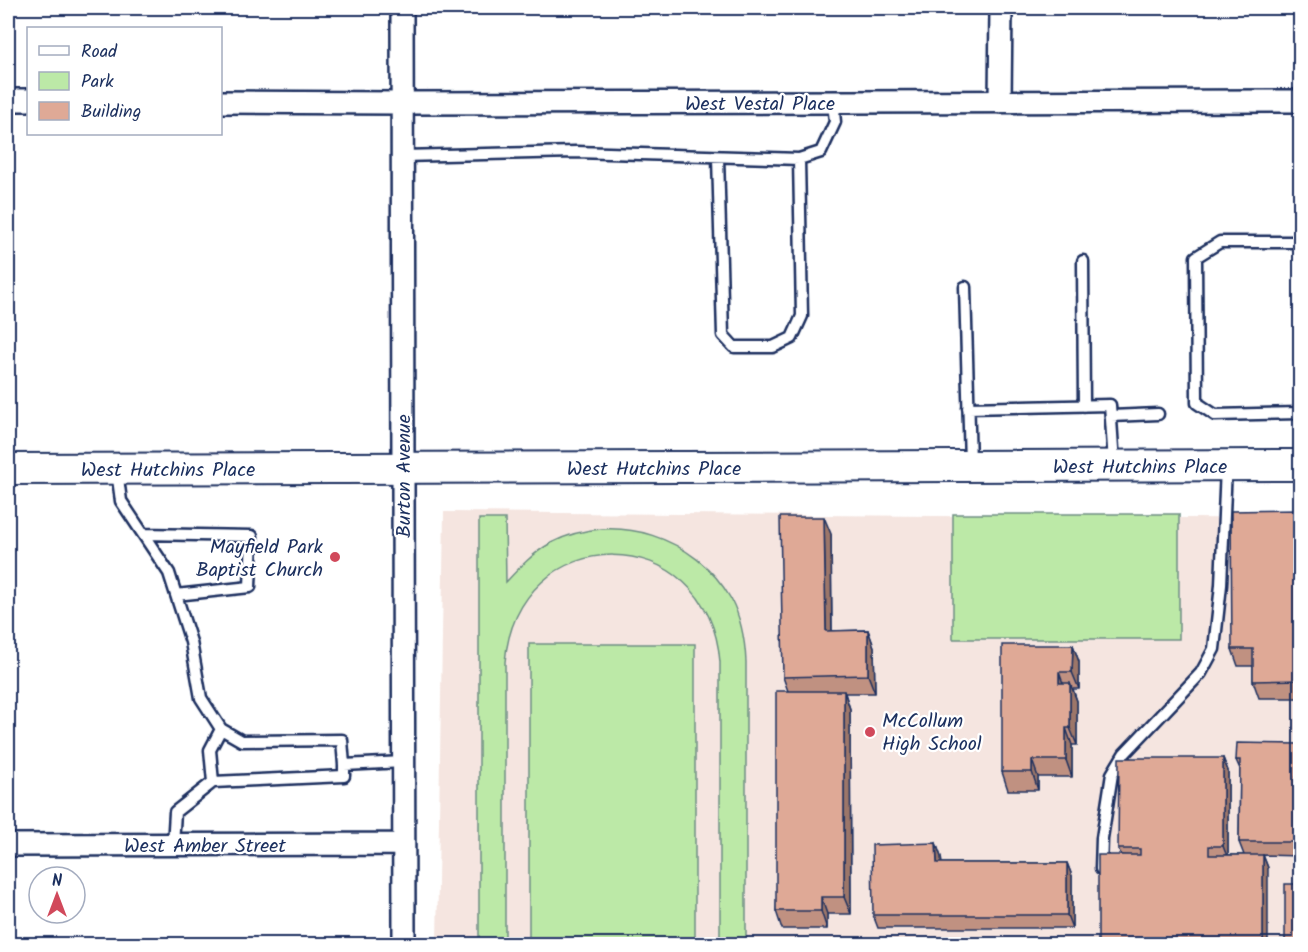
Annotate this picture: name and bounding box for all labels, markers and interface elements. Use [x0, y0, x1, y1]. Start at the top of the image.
legend [27, 27, 222, 135]
text: Road [81, 38, 118, 67]
text: Park [81, 68, 114, 97]
street label: West Vestal Place [685, 89, 835, 121]
text: Building [81, 98, 141, 127]
street label: Burton Avenue [389, 414, 421, 538]
street label: West Hutchins Place [1053, 452, 1227, 484]
street label: West Hutchins Place [567, 454, 741, 486]
street label: West Hutchins Place [81, 455, 255, 487]
place label: Mayfield Park Baptist Church [196, 532, 324, 587]
marker: Mayfield Park Baptist Church [328, 550, 342, 564]
place label: McCollum High School [882, 706, 982, 761]
marker: McCollum High School [863, 725, 877, 739]
street label: West Amber Street [124, 831, 286, 863]
north arrow [27, 865, 87, 925]
text: N [52, 869, 62, 894]

